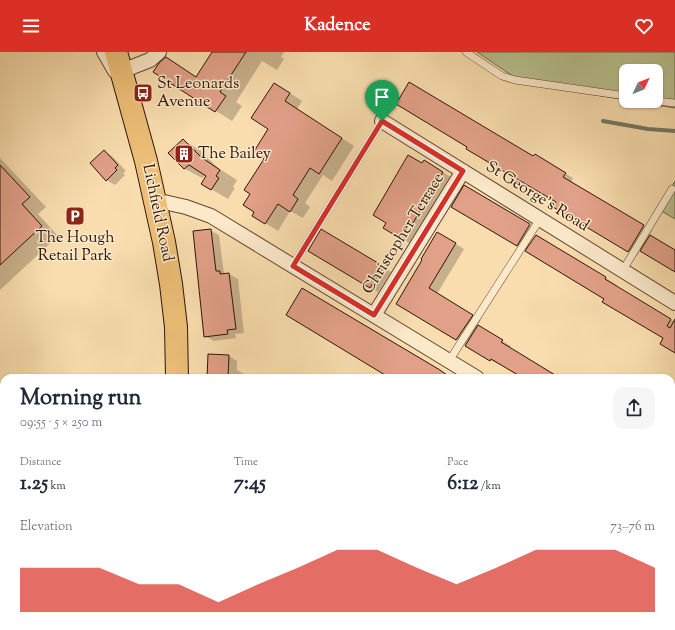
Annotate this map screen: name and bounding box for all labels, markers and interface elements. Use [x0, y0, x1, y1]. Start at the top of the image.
text: Kadence [304, 13, 371, 39]
icon: menu [20, 15, 42, 37]
icon: heart [633, 15, 655, 37]
north arrow [619, 64, 663, 108]
map controls [619, 64, 663, 108]
place label: St Leonards Avenue [157, 73, 239, 114]
pin [365, 80, 399, 121]
bus stop icon: St Leonards Avenue [132, 82, 154, 104]
icon: arrive [371, 86, 393, 108]
building icon: The Bailey [173, 143, 195, 165]
place label: The Bailey [198, 143, 271, 166]
street label: St George's Road [481, 156, 593, 238]
street label: Lichfield Road [135, 162, 179, 264]
street label: Christopher Terrace [357, 169, 451, 299]
parking icon: The Hough Retail Park [64, 205, 86, 227]
place label: The Hough Retail Park [35, 227, 115, 268]
text: Morning run [20, 383, 142, 415]
button: share [613, 387, 655, 429]
text: 09:55 · 5 × 250 m [20, 414, 102, 432]
text: Distance [20, 454, 61, 470]
text: Time [234, 454, 258, 470]
text: Pace [447, 454, 468, 470]
text: 1.25 [20, 470, 48, 499]
text: 7:45 [234, 470, 266, 499]
text: 6:12 [447, 470, 478, 499]
text: km [48, 478, 65, 494]
text: /km [478, 478, 501, 494]
text: Elevation [20, 518, 73, 536]
text: 73–76 m [610, 518, 655, 536]

